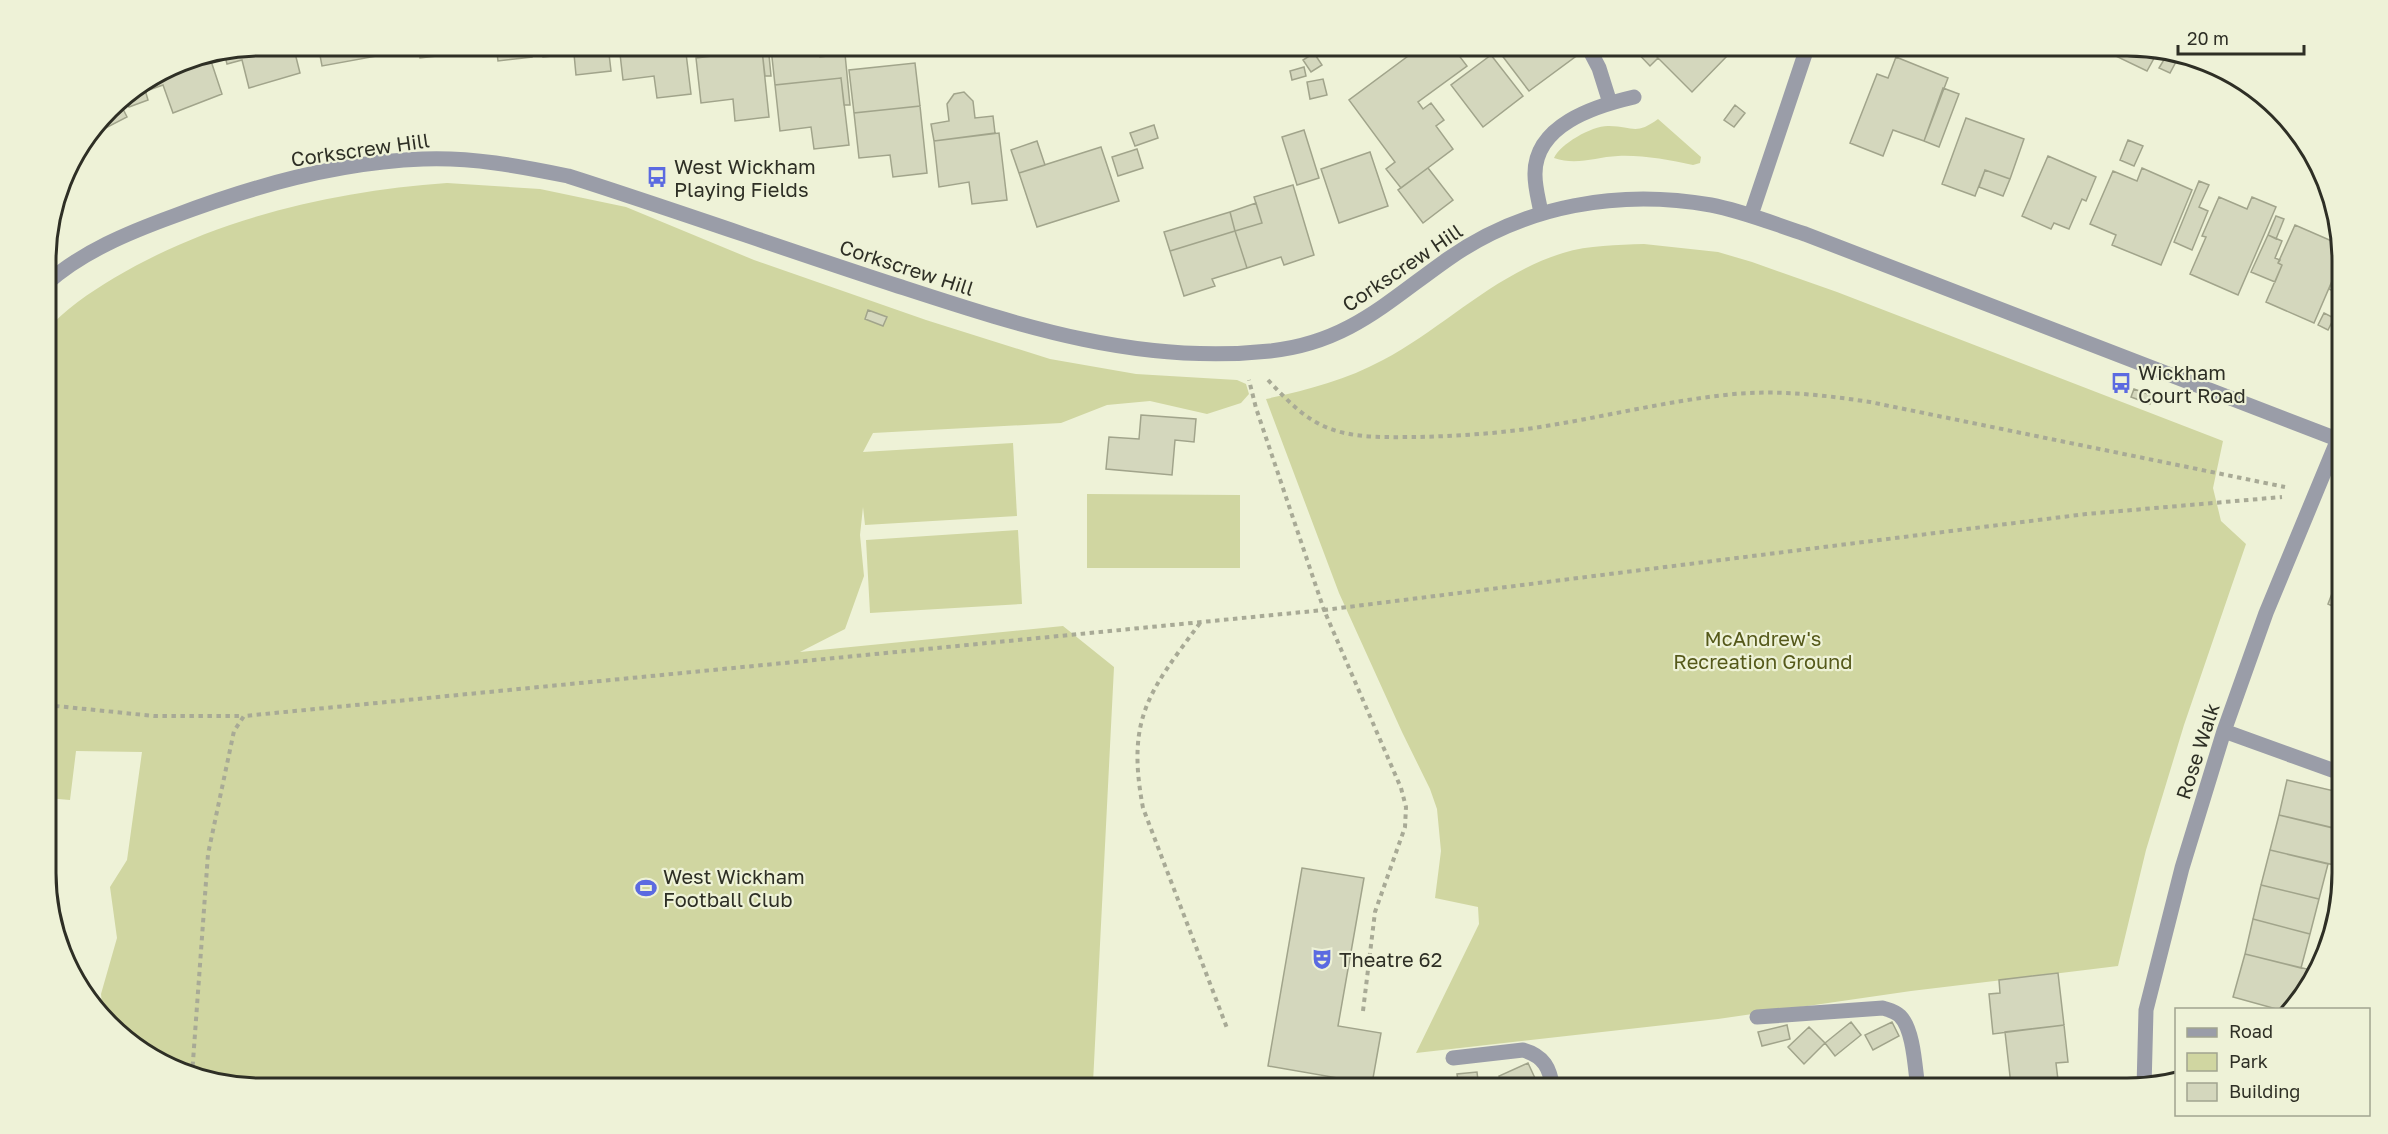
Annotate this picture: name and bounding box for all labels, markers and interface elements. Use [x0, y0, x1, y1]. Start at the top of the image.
scale bar [2178, 18, 2304, 56]
text: 20 m [2187, 27, 2229, 49]
street label: Corkscrew Hill [289, 127, 431, 171]
place label: West Wickham Playing Fields [674, 154, 816, 201]
bus stop icon: West Wickham Playing Fields [645, 165, 669, 189]
street label: Corkscrew Hill [1337, 218, 1467, 316]
street label: Corkscrew Hill [837, 234, 977, 300]
place label: Wickham Court Road [2138, 360, 2246, 407]
bus stop icon: Wickham Court Road [2109, 371, 2133, 395]
park label: McAndrew's Recreation Ground [1673, 626, 1853, 673]
street label: Rose Walk [2170, 700, 2224, 802]
place label: West Wickham Football Club [663, 864, 805, 911]
sports icon: West Wickham Football Club [634, 876, 658, 900]
theatre icon: Theatre 62 [1310, 947, 1334, 971]
place label: Theatre 62 [1339, 947, 1442, 971]
legend [2175, 1008, 2370, 1116]
text: Road [2229, 1020, 2273, 1042]
text: Park [2229, 1050, 2268, 1072]
text: Building [2229, 1080, 2300, 1102]

